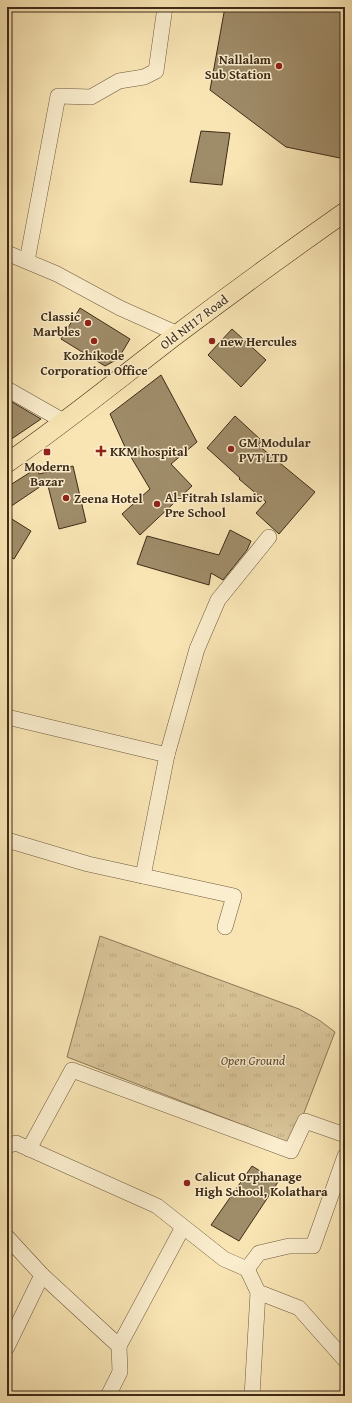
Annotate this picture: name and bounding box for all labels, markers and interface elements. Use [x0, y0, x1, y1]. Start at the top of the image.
place label: Nallalam Sub Station [205, 50, 272, 84]
marker: Nallalam Sub Station [274, 61, 284, 71]
street label: Old NH17 Road [156, 290, 232, 354]
place label: Classic Marbles [33, 307, 80, 341]
marker: Classic Marbles [83, 318, 93, 328]
place label: new Hercules [220, 332, 297, 351]
marker: Kozhikode Corporation Office [89, 336, 99, 346]
marker: new Hercules [207, 336, 217, 346]
place label: Kozhikode Corporation Office [40, 346, 148, 380]
place label: GM Modular PVT LTD [239, 433, 311, 467]
place label: KKM hospital [110, 442, 188, 461]
marker: GM Modular PVT LTD [226, 444, 236, 454]
marker: KKM hospital [95, 445, 107, 457]
marker: Modern Bazar [42, 447, 52, 457]
place label: Modern Bazar [24, 457, 70, 491]
place label: Al-Fitrah Islamic Pre School [165, 488, 263, 522]
place label: Zeena Hotel [74, 489, 142, 508]
marker: Zeena Hotel [61, 493, 71, 503]
marker: Al-Fitrah Islamic Pre School [152, 499, 162, 509]
park label: Open Ground [221, 1051, 285, 1070]
place label: Calicut Orphanage High School, Kolathara [195, 1167, 328, 1201]
marker: Calicut Orphanage High School, Kolathara [182, 1178, 192, 1188]

